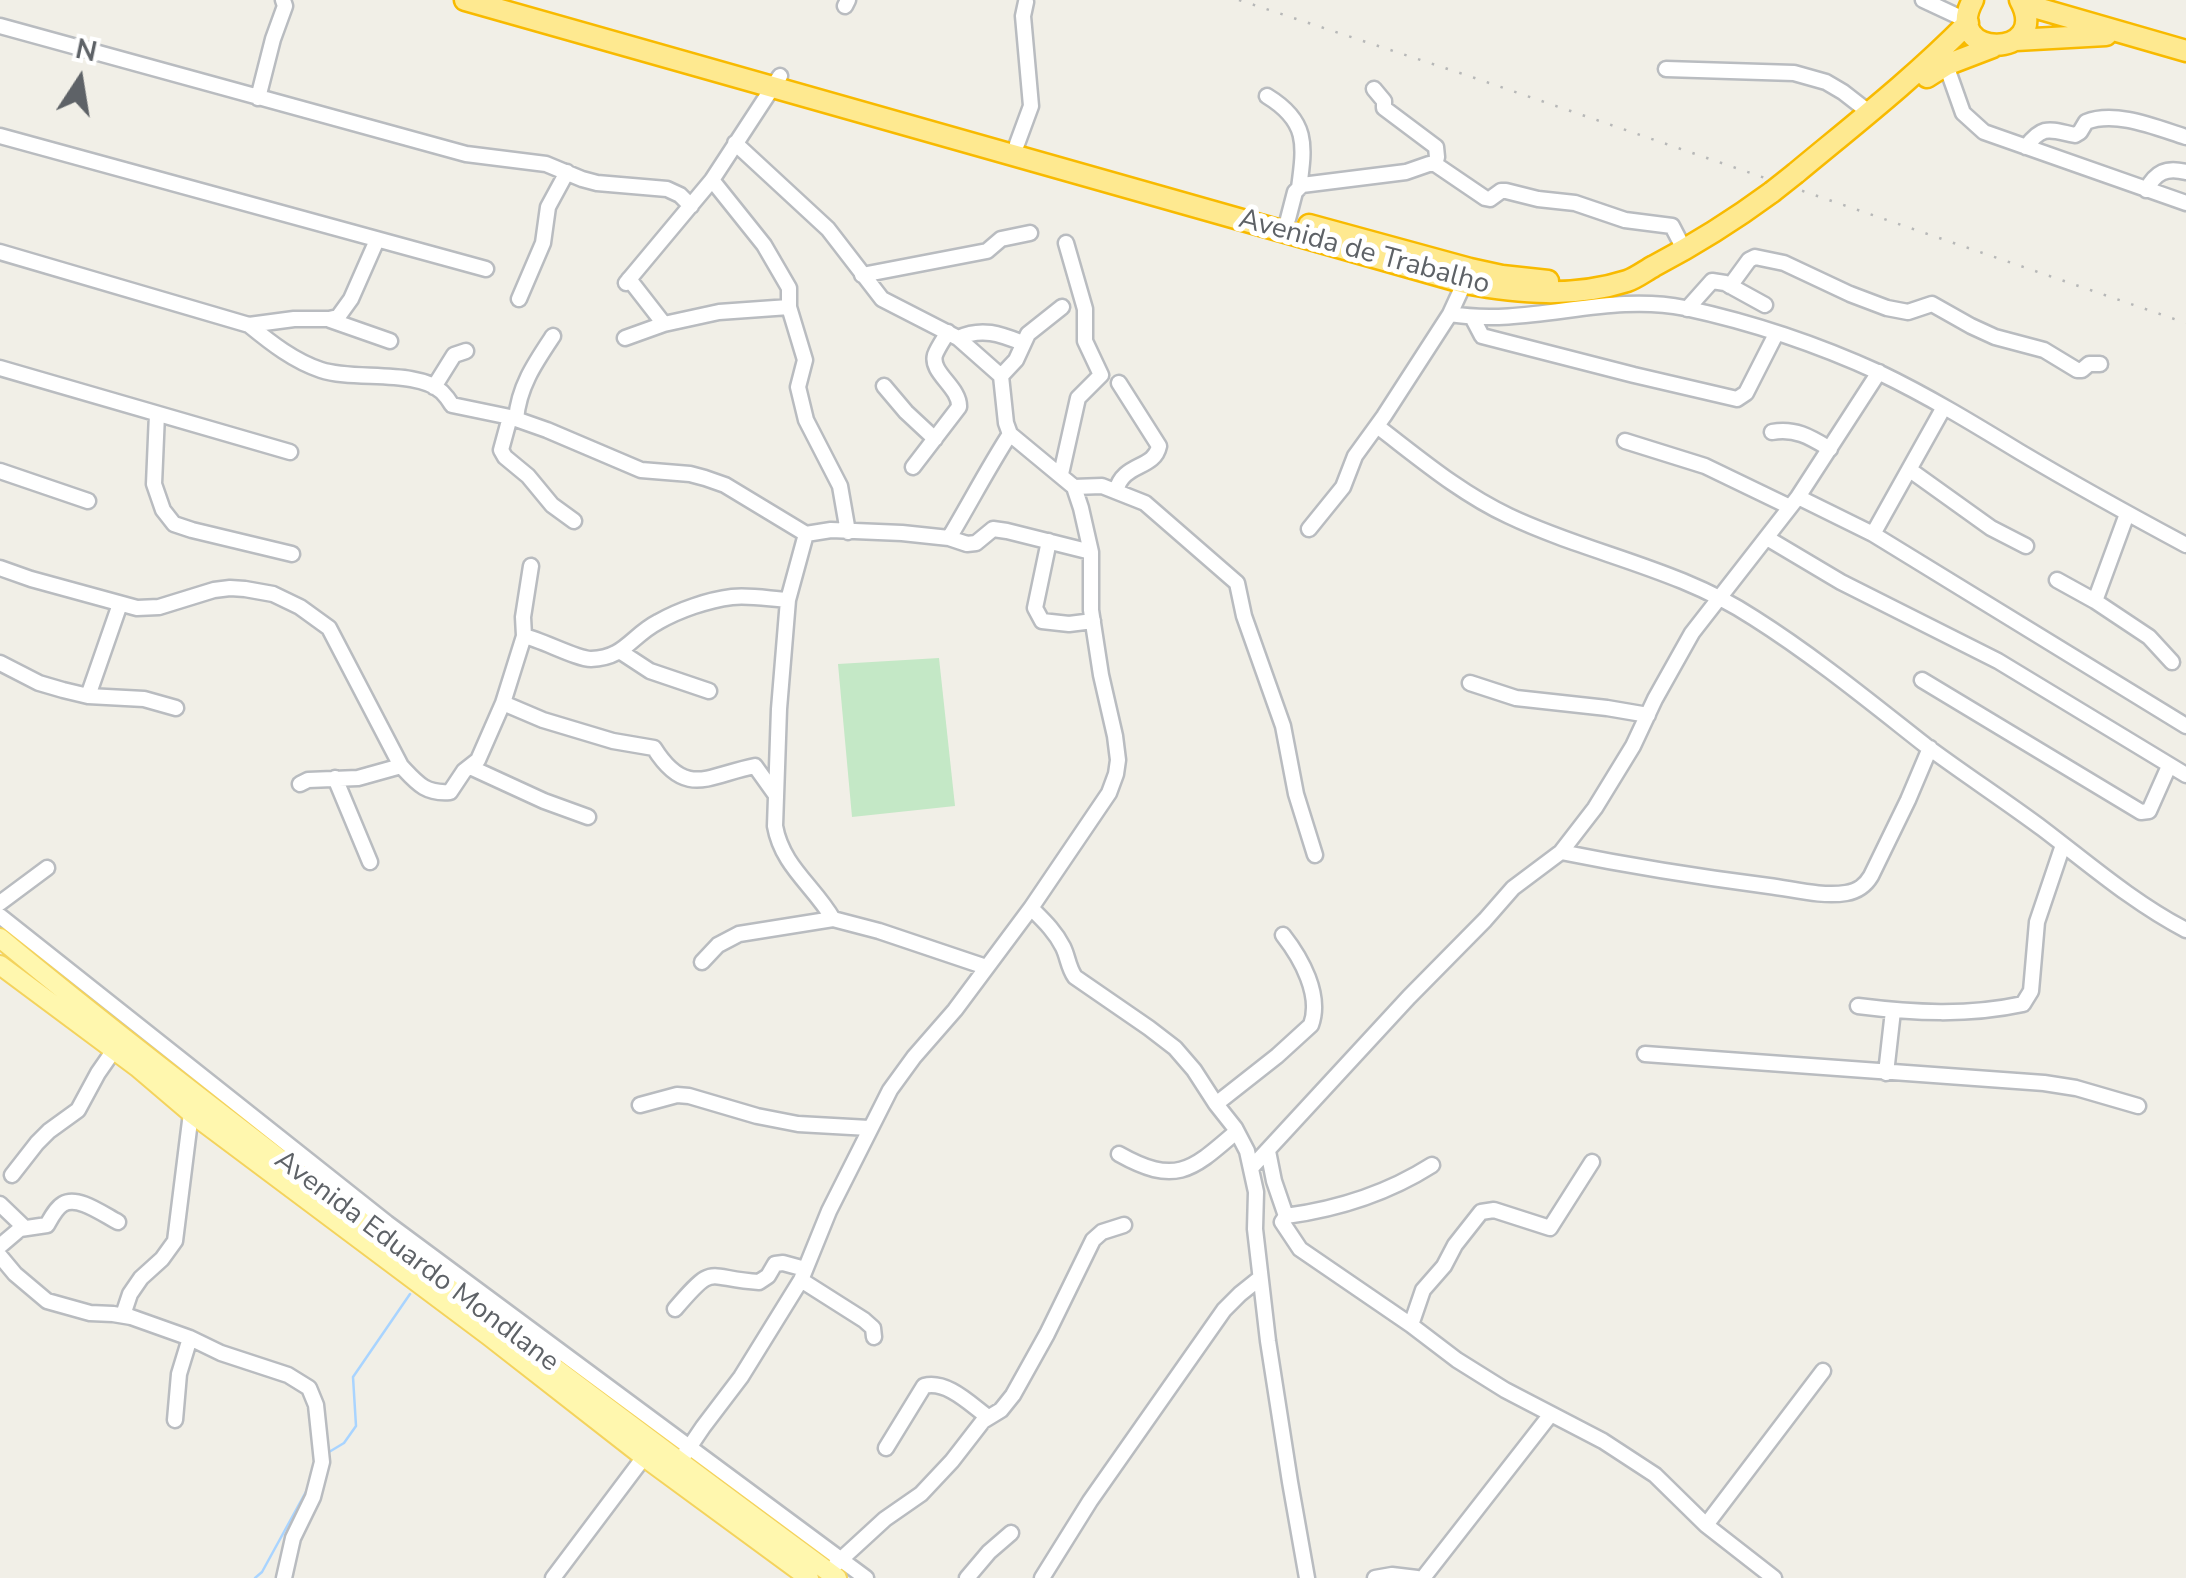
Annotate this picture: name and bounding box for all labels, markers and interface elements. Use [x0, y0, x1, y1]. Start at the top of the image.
north arrow [30, 30, 130, 130]
text: N [72, 30, 100, 71]
street label: Avenida de Trabalho [1235, 203, 1493, 303]
street label: Avenida Eduardo Mondlane [267, 1144, 565, 1380]

